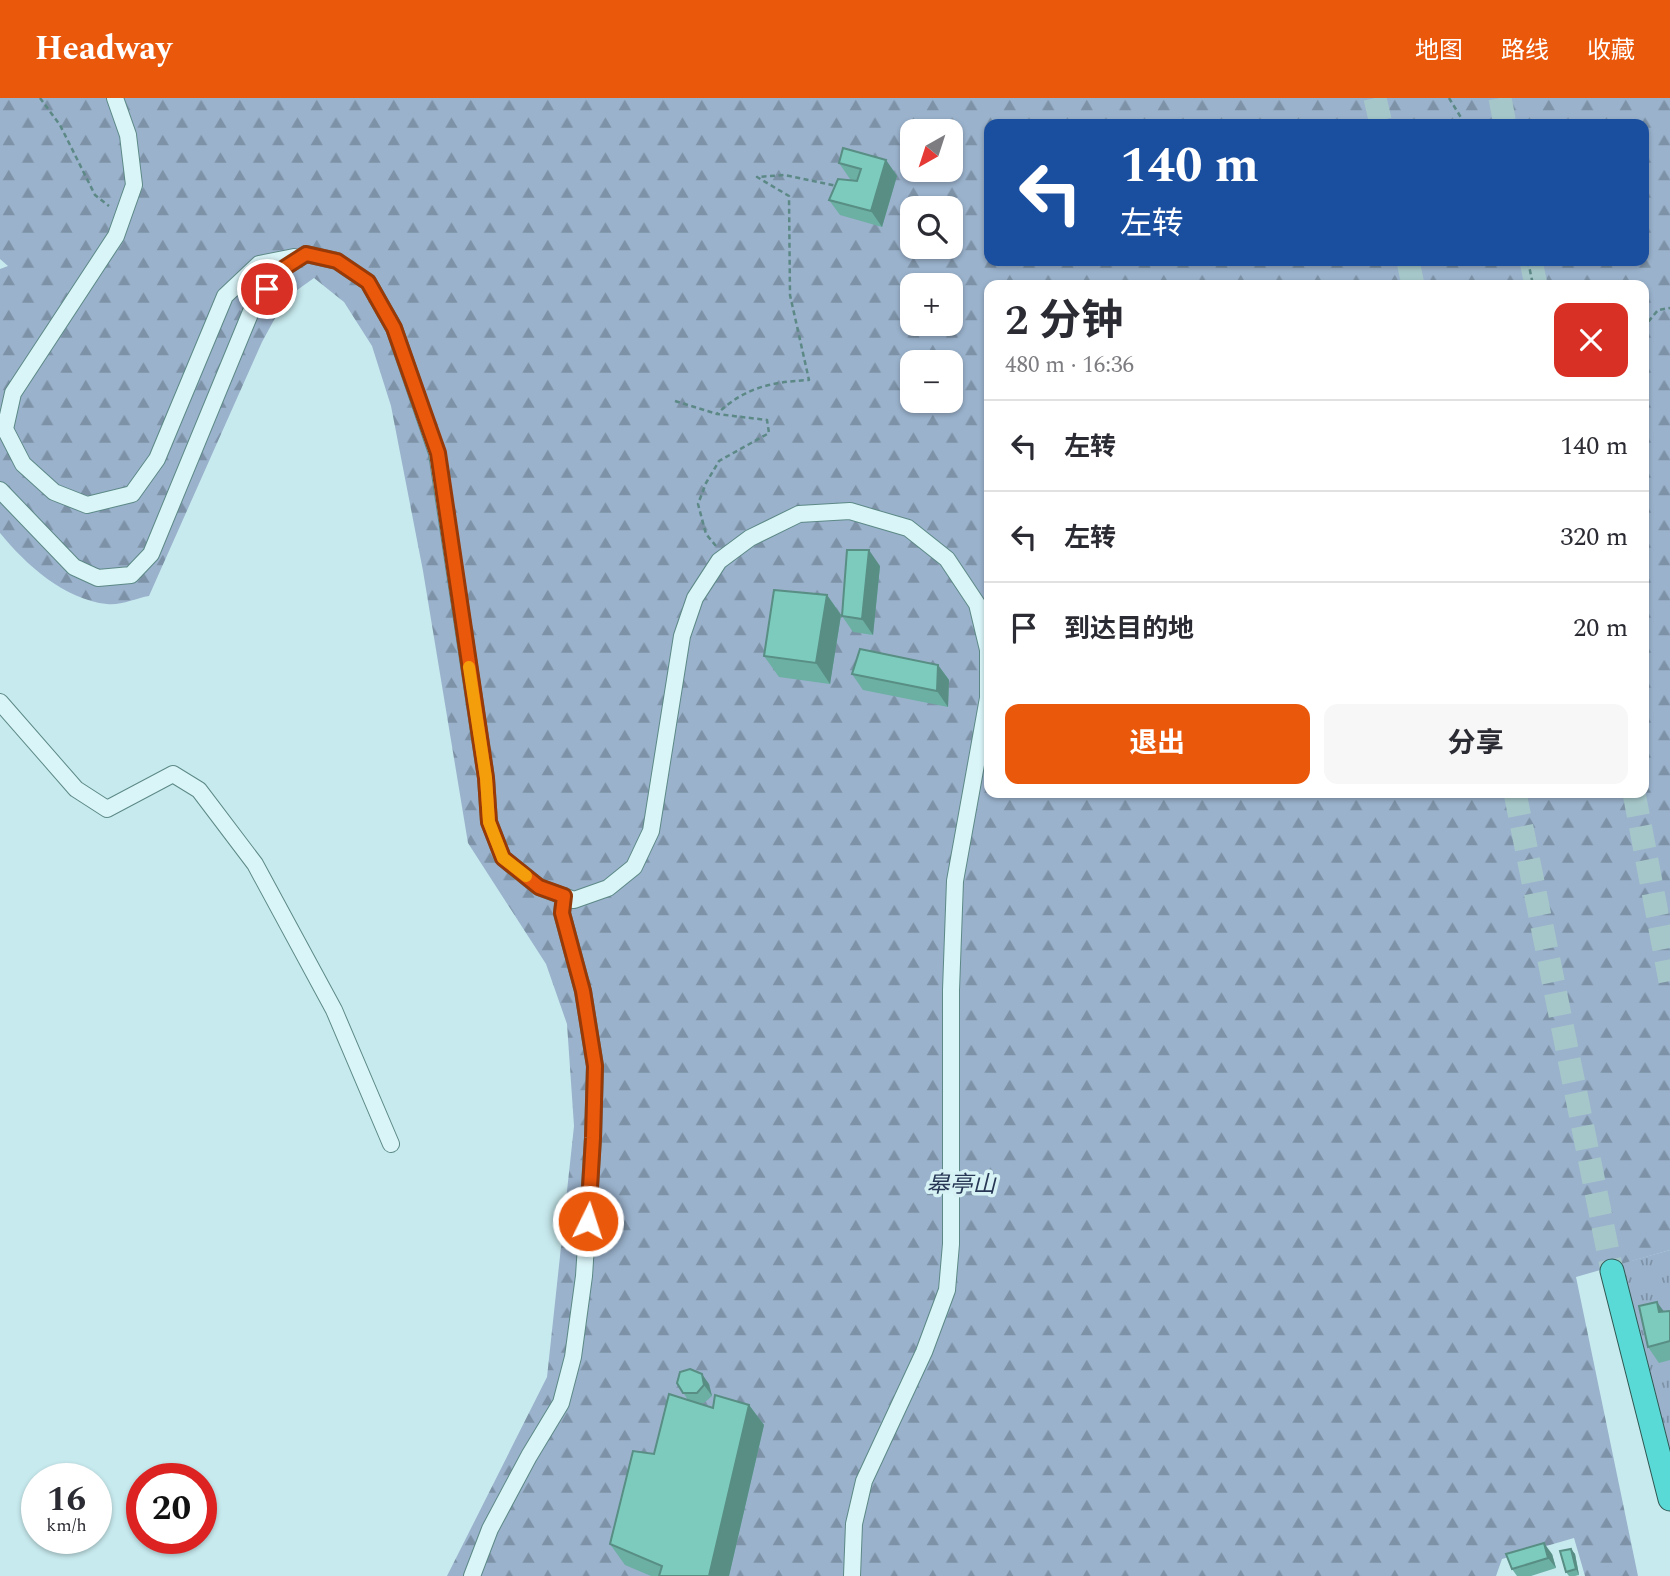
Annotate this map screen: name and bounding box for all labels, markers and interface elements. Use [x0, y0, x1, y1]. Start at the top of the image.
text: Headway [35, 24, 172, 74]
text: 地图 [1415, 33, 1463, 69]
text: 路线 [1501, 33, 1549, 69]
text: 收藏 [1587, 33, 1635, 69]
north arrow [900, 119, 962, 182]
map controls [900, 119, 963, 413]
text: 140 m [1120, 129, 1259, 204]
icon: left [1005, 147, 1096, 238]
button: search [900, 196, 963, 259]
text: 左转 [1120, 200, 1184, 249]
pin [237, 259, 297, 319]
icon: arrive [248, 270, 286, 308]
button: + [900, 273, 963, 336]
text: 2 分钟 [1005, 290, 1123, 353]
button: close [1554, 303, 1628, 377]
text: 480 m · 16:36 [1005, 348, 1134, 383]
button: − [900, 350, 963, 413]
text: 140 m [1560, 426, 1628, 466]
icon: left [1005, 427, 1043, 465]
text: 左转 [1064, 427, 1116, 467]
text: 320 m [1560, 517, 1628, 557]
icon: left [1005, 518, 1043, 556]
text: 左转 [1064, 518, 1116, 558]
text: 20 m [1573, 608, 1628, 648]
icon: arrive [1005, 609, 1043, 647]
text: 到达目的地 [1064, 609, 1194, 649]
button: 退出 [1005, 704, 1310, 784]
button: 分享 [1324, 704, 1628, 784]
park label: 皋亭山 [927, 1168, 998, 1203]
position arrow [551, 1184, 625, 1258]
speed limit sign: 20 [126, 1463, 217, 1554]
text: 16 [47, 1473, 86, 1526]
text: km/h [46, 1512, 87, 1539]

